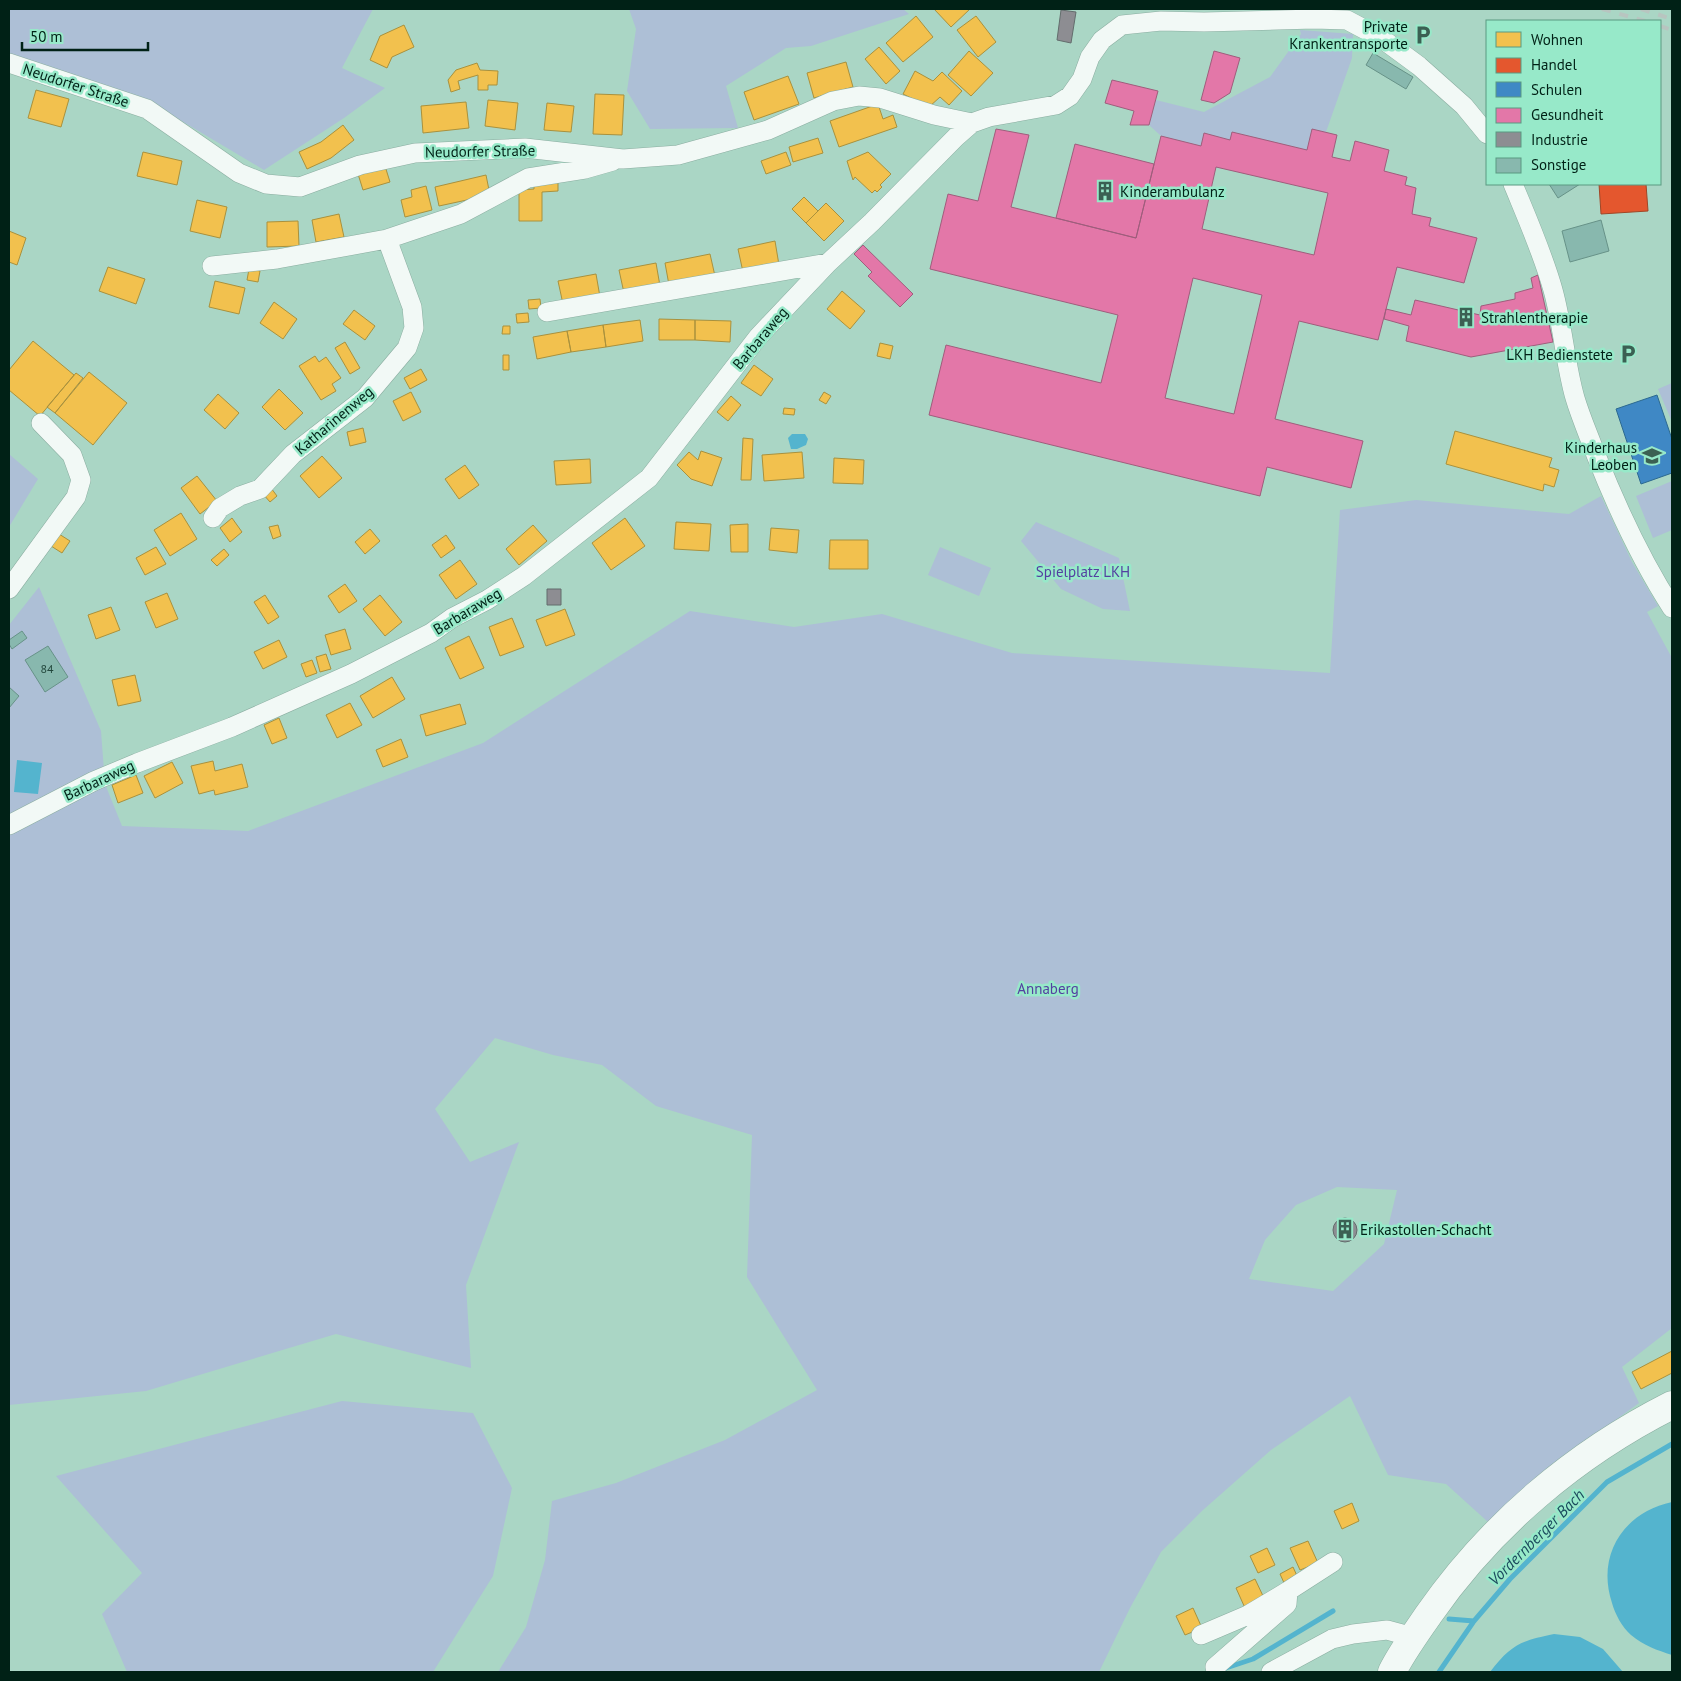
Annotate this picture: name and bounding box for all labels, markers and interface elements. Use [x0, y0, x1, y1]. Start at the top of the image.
place label: Private Krankentransporte [1289, 17, 1408, 53]
scale bar [22, 20, 149, 52]
legend [1486, 20, 1661, 185]
parking icon: Private Krankentransporte [1412, 24, 1434, 46]
text: 50 m [30, 27, 63, 46]
text: Wohnen [1531, 30, 1583, 49]
text: Handel [1531, 55, 1577, 74]
street label: Neudorfer Straße [21, 59, 131, 111]
text: Schulen [1531, 80, 1582, 99]
text: Gesundheit [1531, 105, 1603, 124]
text: Industrie [1531, 130, 1588, 149]
street label: Neudorfer Straße [425, 141, 535, 161]
text: Sonstige [1531, 155, 1586, 174]
building icon: Kinderambulanz [1094, 180, 1116, 202]
place label: Kinderambulanz [1120, 182, 1225, 201]
street label: Barbaraweg [728, 303, 792, 373]
building icon: Strahlentherapie [1455, 306, 1477, 328]
place label: Strahlentherapie [1481, 308, 1588, 327]
parking icon: LKH Bedienstete [1617, 343, 1639, 365]
place label: LKH Bedienstete [1506, 345, 1613, 364]
street label: Katharinenweg [291, 382, 377, 458]
place label: Kinderhaus Leoben [1565, 438, 1637, 474]
school or university icon: Kinderhaus Leoben [1641, 445, 1663, 467]
park label: Spielplatz LKH [1036, 562, 1130, 581]
street label: Barbaraweg [430, 583, 504, 639]
house number: 84 [40, 661, 54, 676]
street label: Barbaraweg [61, 755, 137, 805]
park label: Annaberg [1017, 979, 1079, 998]
building icon: Erikastollen-Schacht [1334, 1218, 1356, 1240]
place label: Erikastollen-Schacht [1360, 1220, 1491, 1239]
water label: Vordernberger Bach [1484, 1485, 1588, 1589]

